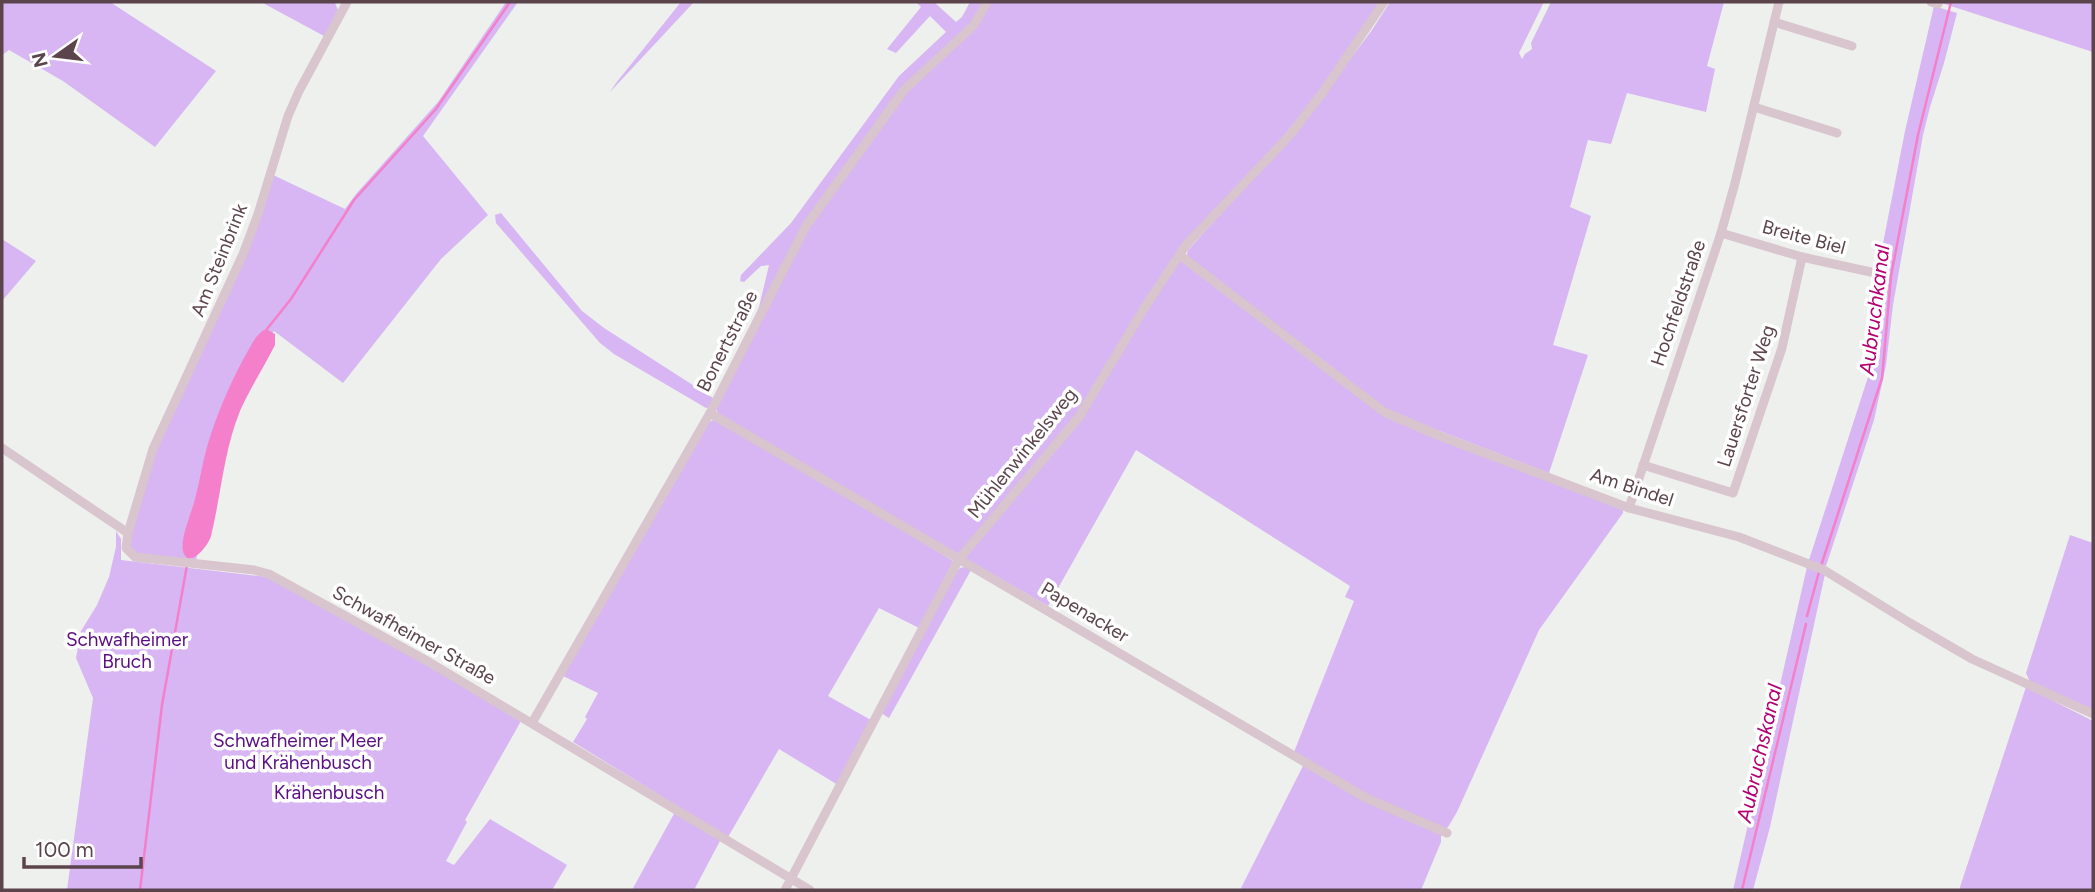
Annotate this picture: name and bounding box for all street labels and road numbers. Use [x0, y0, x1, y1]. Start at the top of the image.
street label: Am Steinbrink [186, 199, 252, 320]
street label: Breite Biel [1760, 215, 1848, 259]
street label: Hochfeldstraße [1646, 237, 1710, 369]
street label: Bonertstraße [692, 287, 762, 395]
street label: Lauersforter Weg [1712, 322, 1780, 470]
street label: Mühlenwinkelsweg [962, 383, 1082, 523]
street label: Am Bindel [1588, 463, 1676, 511]
street label: Papenacker [1037, 577, 1134, 648]
street label: Schwafheimer Straße [328, 581, 500, 689]

